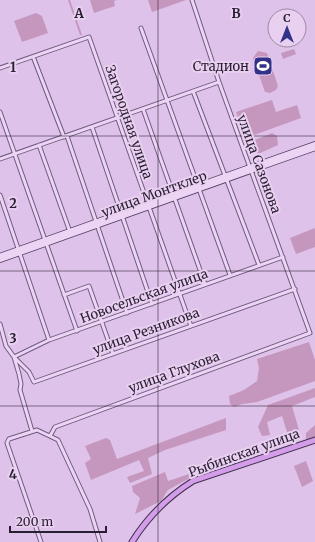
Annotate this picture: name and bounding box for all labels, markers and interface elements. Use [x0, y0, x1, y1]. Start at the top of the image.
text: A [73, 5, 84, 22]
text: B [231, 5, 241, 22]
north arrow [267, 8, 307, 48]
text: С [283, 11, 291, 25]
sports icon: Стадион [252, 55, 274, 77]
place label: Стадион [193, 58, 249, 75]
text: 1 [10, 59, 16, 76]
street label: Загородная улица [102, 63, 156, 181]
street label: улица Сазонова [233, 112, 285, 216]
street label: улица Монтклер [99, 167, 209, 221]
text: 2 [9, 195, 17, 212]
street label: Новосельская улица [78, 265, 210, 327]
street label: улица Резникова [90, 304, 202, 358]
text: 3 [9, 330, 17, 347]
street label: улица Глухова [126, 348, 222, 396]
street label: Рыбинская улица [186, 425, 302, 481]
text: 4 [9, 466, 18, 483]
scale bar [10, 508, 106, 534]
text: 200 m [16, 514, 53, 529]

